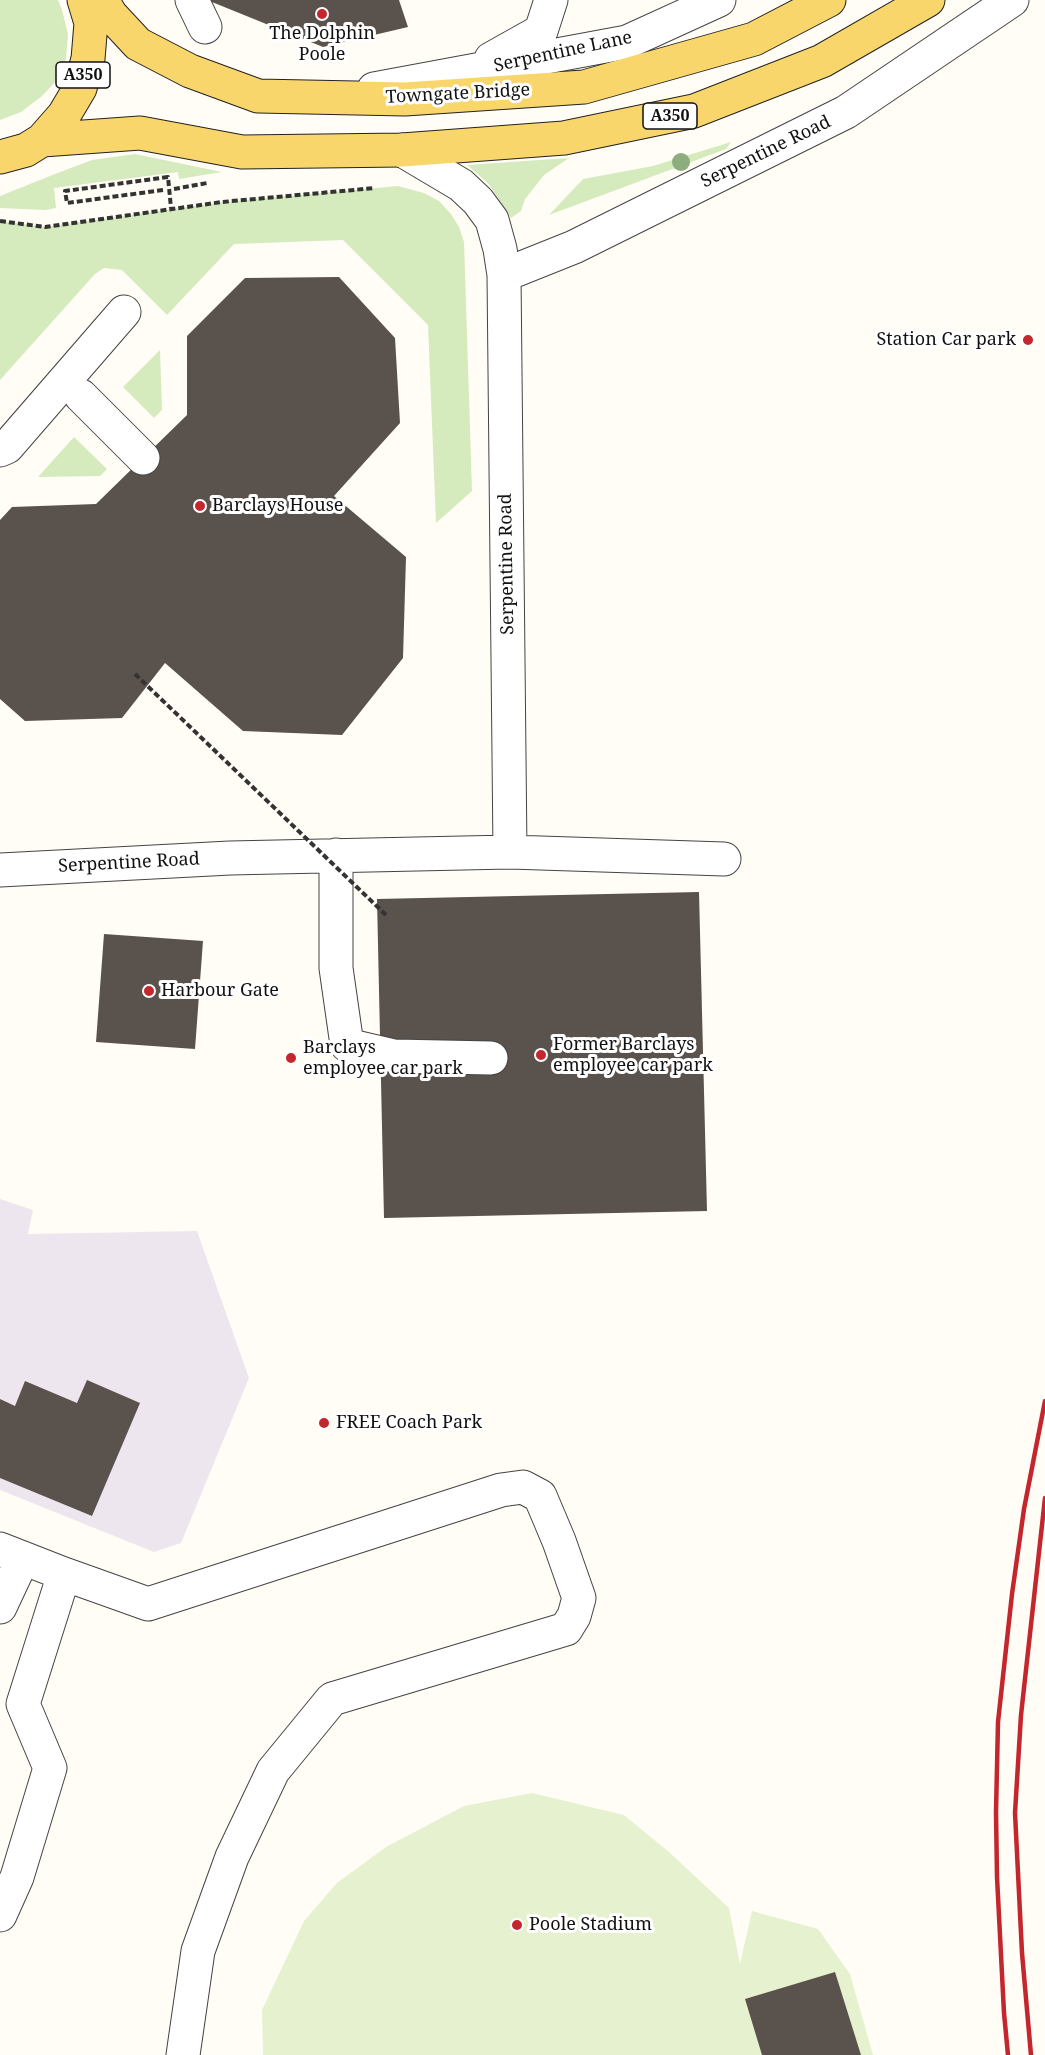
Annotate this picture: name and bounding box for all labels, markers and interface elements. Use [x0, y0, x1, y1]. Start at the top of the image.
marker: The Dolphin Poole [315, 7, 329, 21]
place label: The Dolphin Poole [269, 23, 375, 66]
street label: Serpentine Lane [492, 27, 634, 77]
road number: A350 [56, 62, 110, 88]
street label: Towngate Bridge [385, 79, 531, 109]
road number: A350 [643, 103, 697, 129]
street label: Serpentine Road [698, 111, 834, 193]
place label: Station Car park [876, 329, 1016, 351]
marker: Station Car park [1021, 333, 1035, 347]
street label: Serpentine Road [495, 493, 519, 635]
place label: Barclays House [212, 495, 343, 517]
marker: Barclays House [193, 499, 207, 513]
street label: Serpentine Road [58, 849, 200, 877]
place label: Harbour Gate [161, 980, 279, 1002]
marker: Harbour Gate [142, 984, 156, 998]
place label: Former Barclays employee car park [553, 1034, 713, 1076]
place label: Barclays employee car park [303, 1037, 463, 1080]
marker: Former Barclays employee car park [534, 1048, 548, 1062]
marker: Barclays employee car park [284, 1051, 298, 1065]
place label: FREE Coach Park [336, 1412, 482, 1434]
marker: FREE Coach Park [317, 1416, 331, 1430]
place label: Poole Stadium [529, 1914, 652, 1936]
marker: Poole Stadium [510, 1918, 524, 1932]

